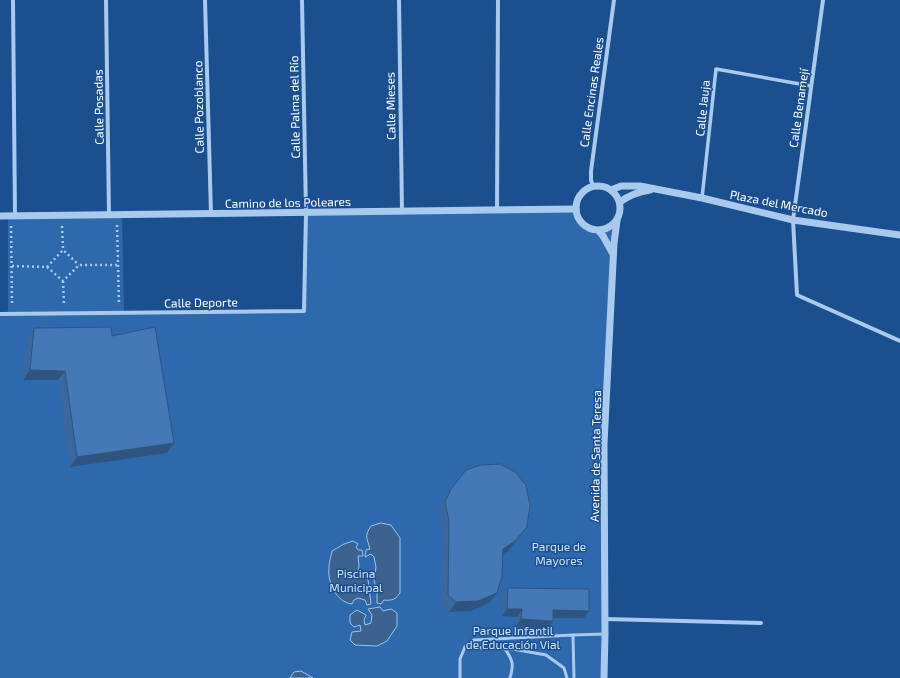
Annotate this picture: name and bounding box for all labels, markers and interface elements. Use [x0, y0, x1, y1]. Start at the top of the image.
street label: Calle Encinas Reales [576, 36, 606, 148]
street label: Calle Palma del Río [286, 55, 302, 159]
street label: Calle Pozoblanco [190, 60, 206, 154]
street label: Calle Benamejí [785, 66, 812, 149]
street label: Calle Posadas [90, 69, 106, 145]
street label: Calle Mieses [382, 72, 398, 140]
street label: Calle Jauja [692, 79, 713, 137]
street label: Plaza del Mercado [729, 187, 829, 219]
street label: Camino de los Poleares [225, 194, 351, 210]
street label: Calle Deporte [164, 294, 238, 310]
street label: Avenida de Santa Teresa [587, 390, 603, 522]
park label: Parque de Mayores [532, 539, 586, 567]
park label: Piscina Municipal [329, 566, 383, 594]
park label: Parque Infantil de Educación Vial [466, 623, 561, 651]

